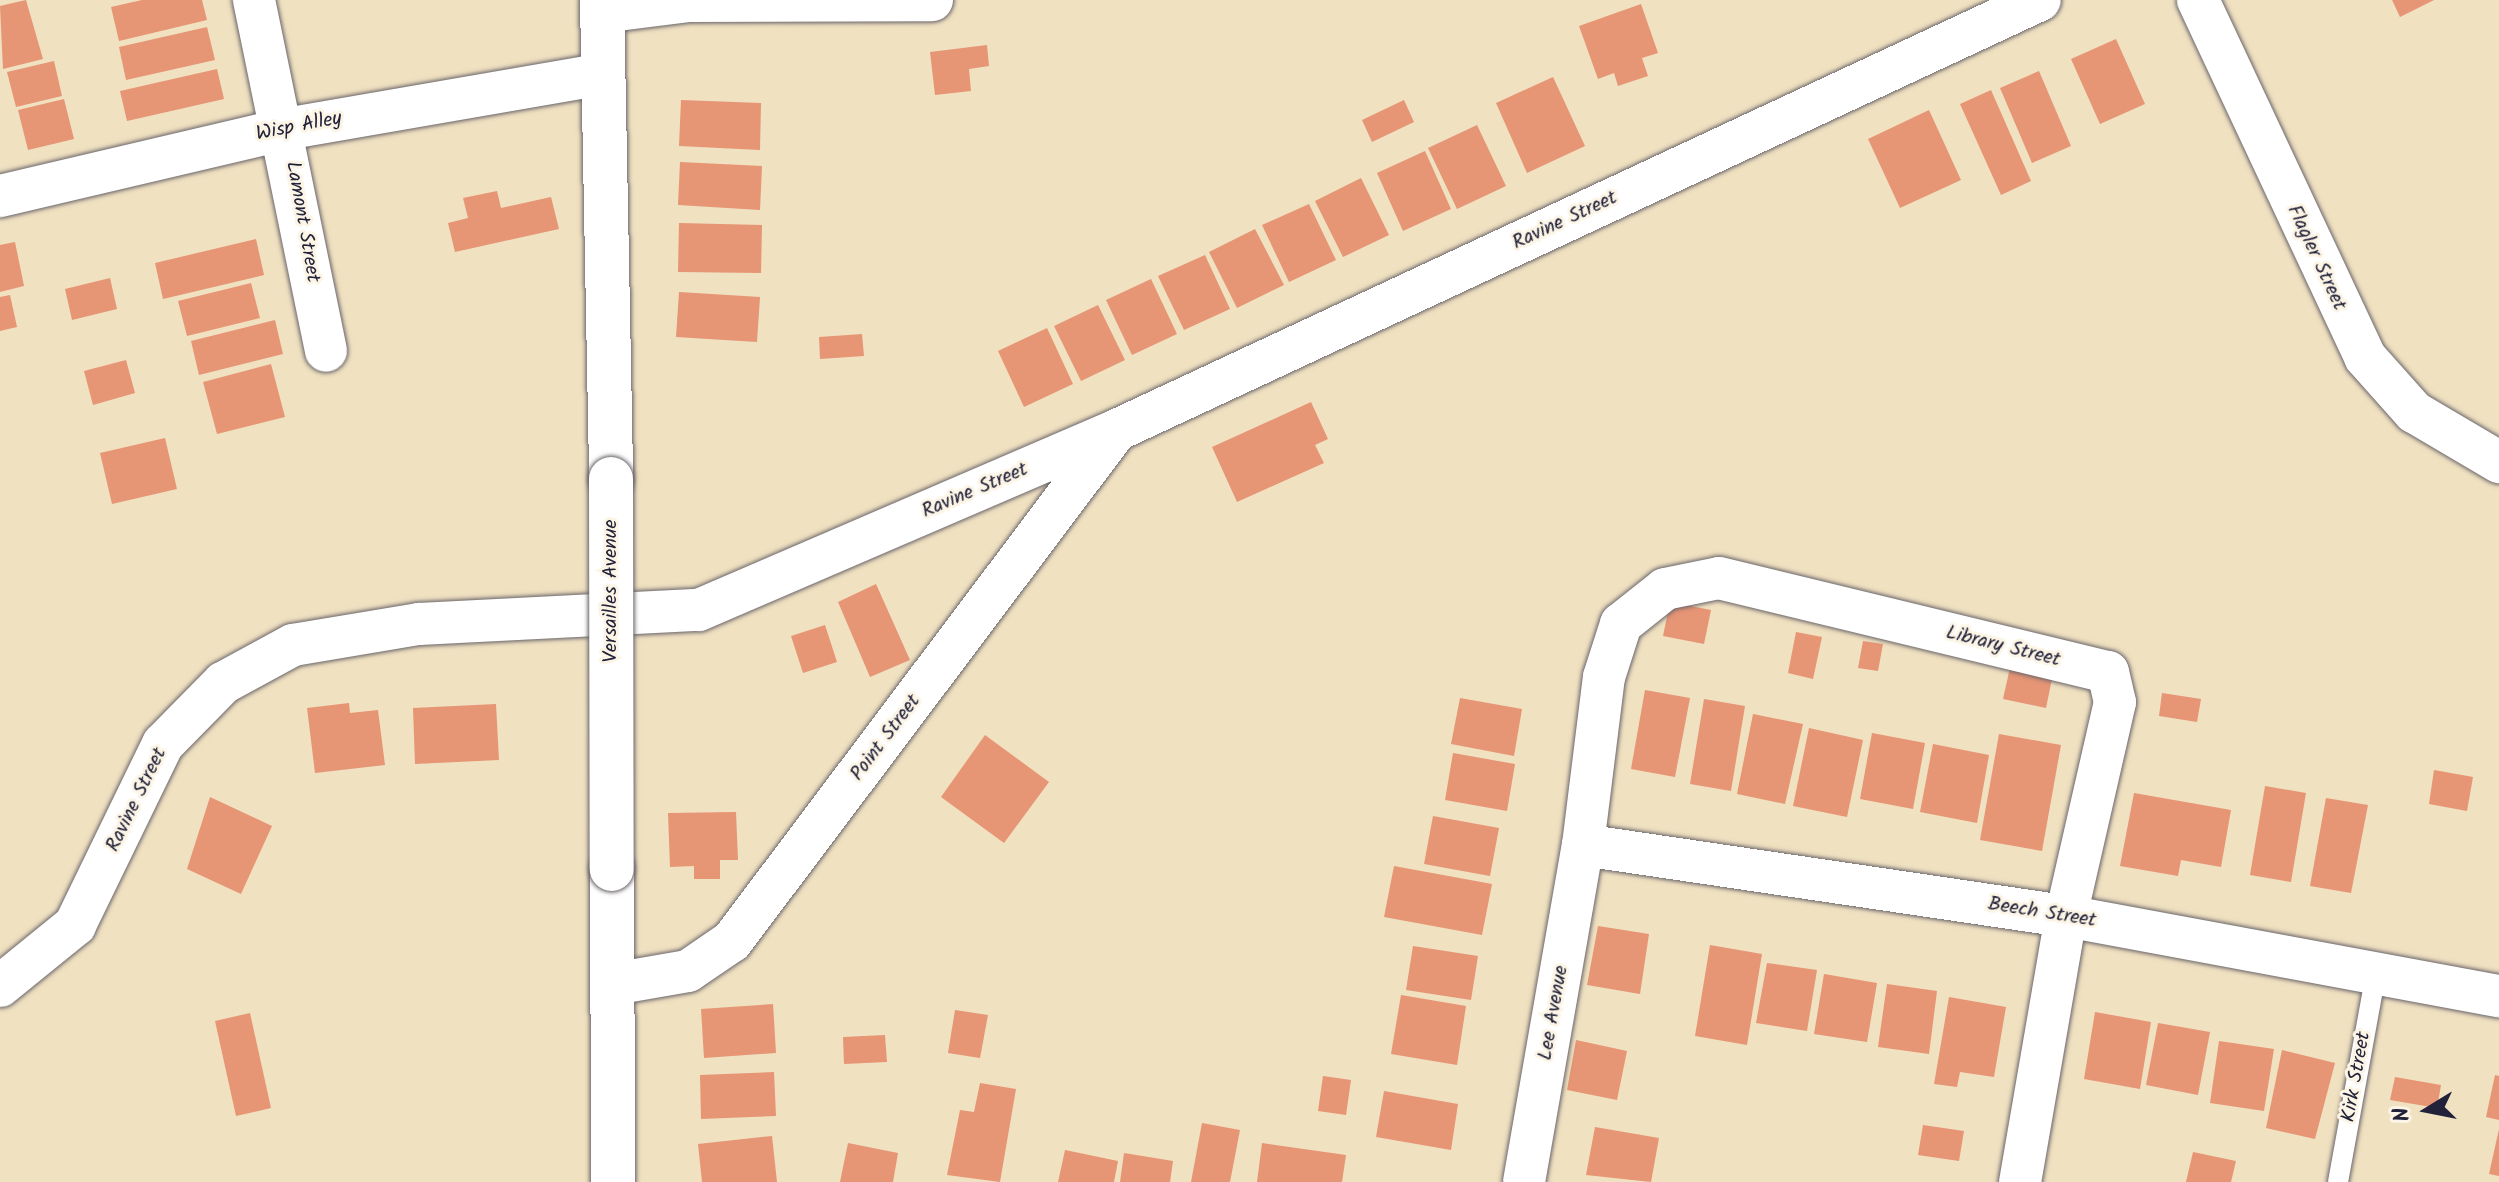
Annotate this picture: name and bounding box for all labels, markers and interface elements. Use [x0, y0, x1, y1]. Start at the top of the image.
street label: Wisp Alley [254, 107, 344, 147]
street label: Lamont Street [280, 160, 324, 284]
street label: Ravine Street [1509, 186, 1621, 256]
street label: Flagler Street [2281, 201, 2351, 315]
street label: Ravine Street [918, 458, 1032, 524]
street label: Versailles Avenue [599, 519, 623, 663]
street label: Library Street [1943, 621, 2063, 673]
street label: Point Street [846, 690, 926, 786]
street label: Ravine Street [102, 744, 172, 856]
street label: Beech Street [1986, 893, 2098, 933]
street label: Lee Avenue [1534, 964, 1574, 1062]
street label: Kirk Street [2337, 1030, 2377, 1124]
north arrow [2387, 1070, 2467, 1150]
text: N [2384, 1104, 2421, 1124]

